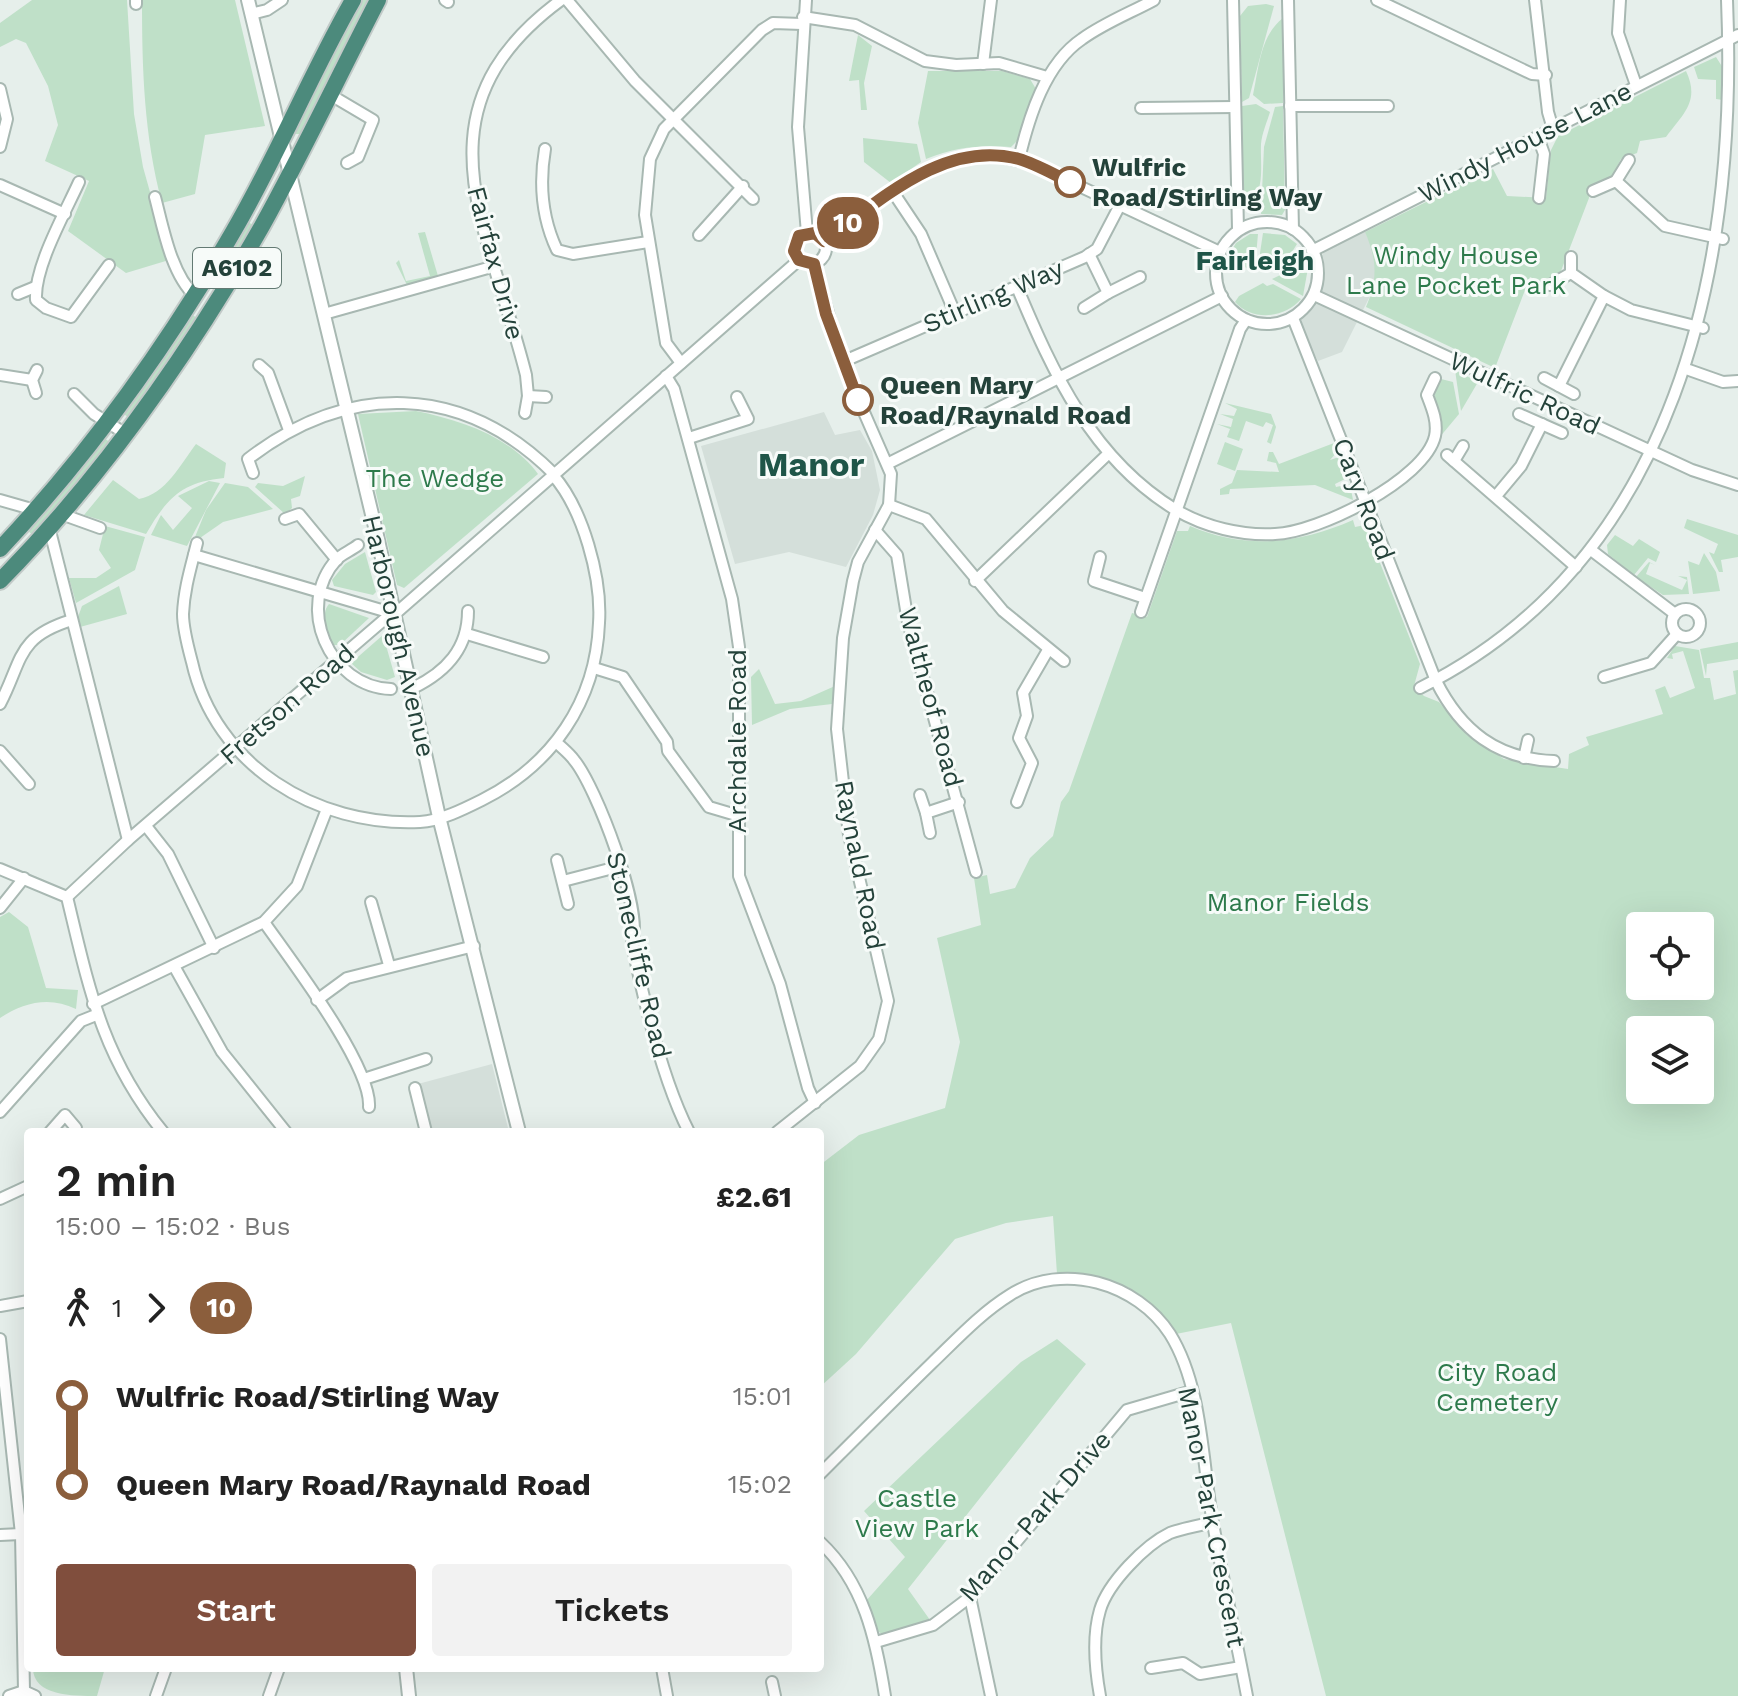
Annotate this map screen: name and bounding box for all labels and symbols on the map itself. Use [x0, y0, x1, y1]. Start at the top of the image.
street label: Windy House Lane [1413, 75, 1637, 209]
place label: Wulfric Road/Stirling Way [1092, 152, 1323, 212]
marker: Wulfric Road/Stirling Way [1055, 167, 1085, 197]
street label: Fairfax Drive [461, 183, 531, 343]
line badge: 10 [812, 197, 884, 249]
park label: Windy House Lane Pocket Park [1346, 240, 1567, 300]
district label: Fairleigh [1196, 244, 1314, 277]
road number: A6102 [193, 248, 281, 288]
street label: Stirling Way [918, 253, 1068, 339]
street label: Wulfric Road [1445, 345, 1605, 441]
place label: Queen Mary Road/Raynald Road [880, 370, 1131, 430]
marker: Queen Mary Road/Raynald Road [843, 385, 873, 415]
street label: Cary Road [1327, 434, 1401, 564]
district label: Manor [758, 444, 865, 484]
park label: The Wedge [366, 463, 504, 493]
street label: Harborough Avenue [357, 512, 441, 760]
street label: Waltheof Road [893, 604, 969, 790]
street label: Fretson Road [214, 637, 360, 771]
street label: Archdale Road [722, 649, 752, 833]
street label: Raynald Road [829, 778, 891, 952]
street label: Stonecliffe Road [601, 849, 677, 1061]
park label: Manor Fields [1206, 887, 1370, 917]
park label: City Road Cemetery [1436, 1357, 1559, 1417]
street label: Manor Park Crescent [1172, 1384, 1252, 1650]
street label: Manor Park Drive [953, 1425, 1117, 1607]
park label: Castle View Park [855, 1483, 979, 1543]

